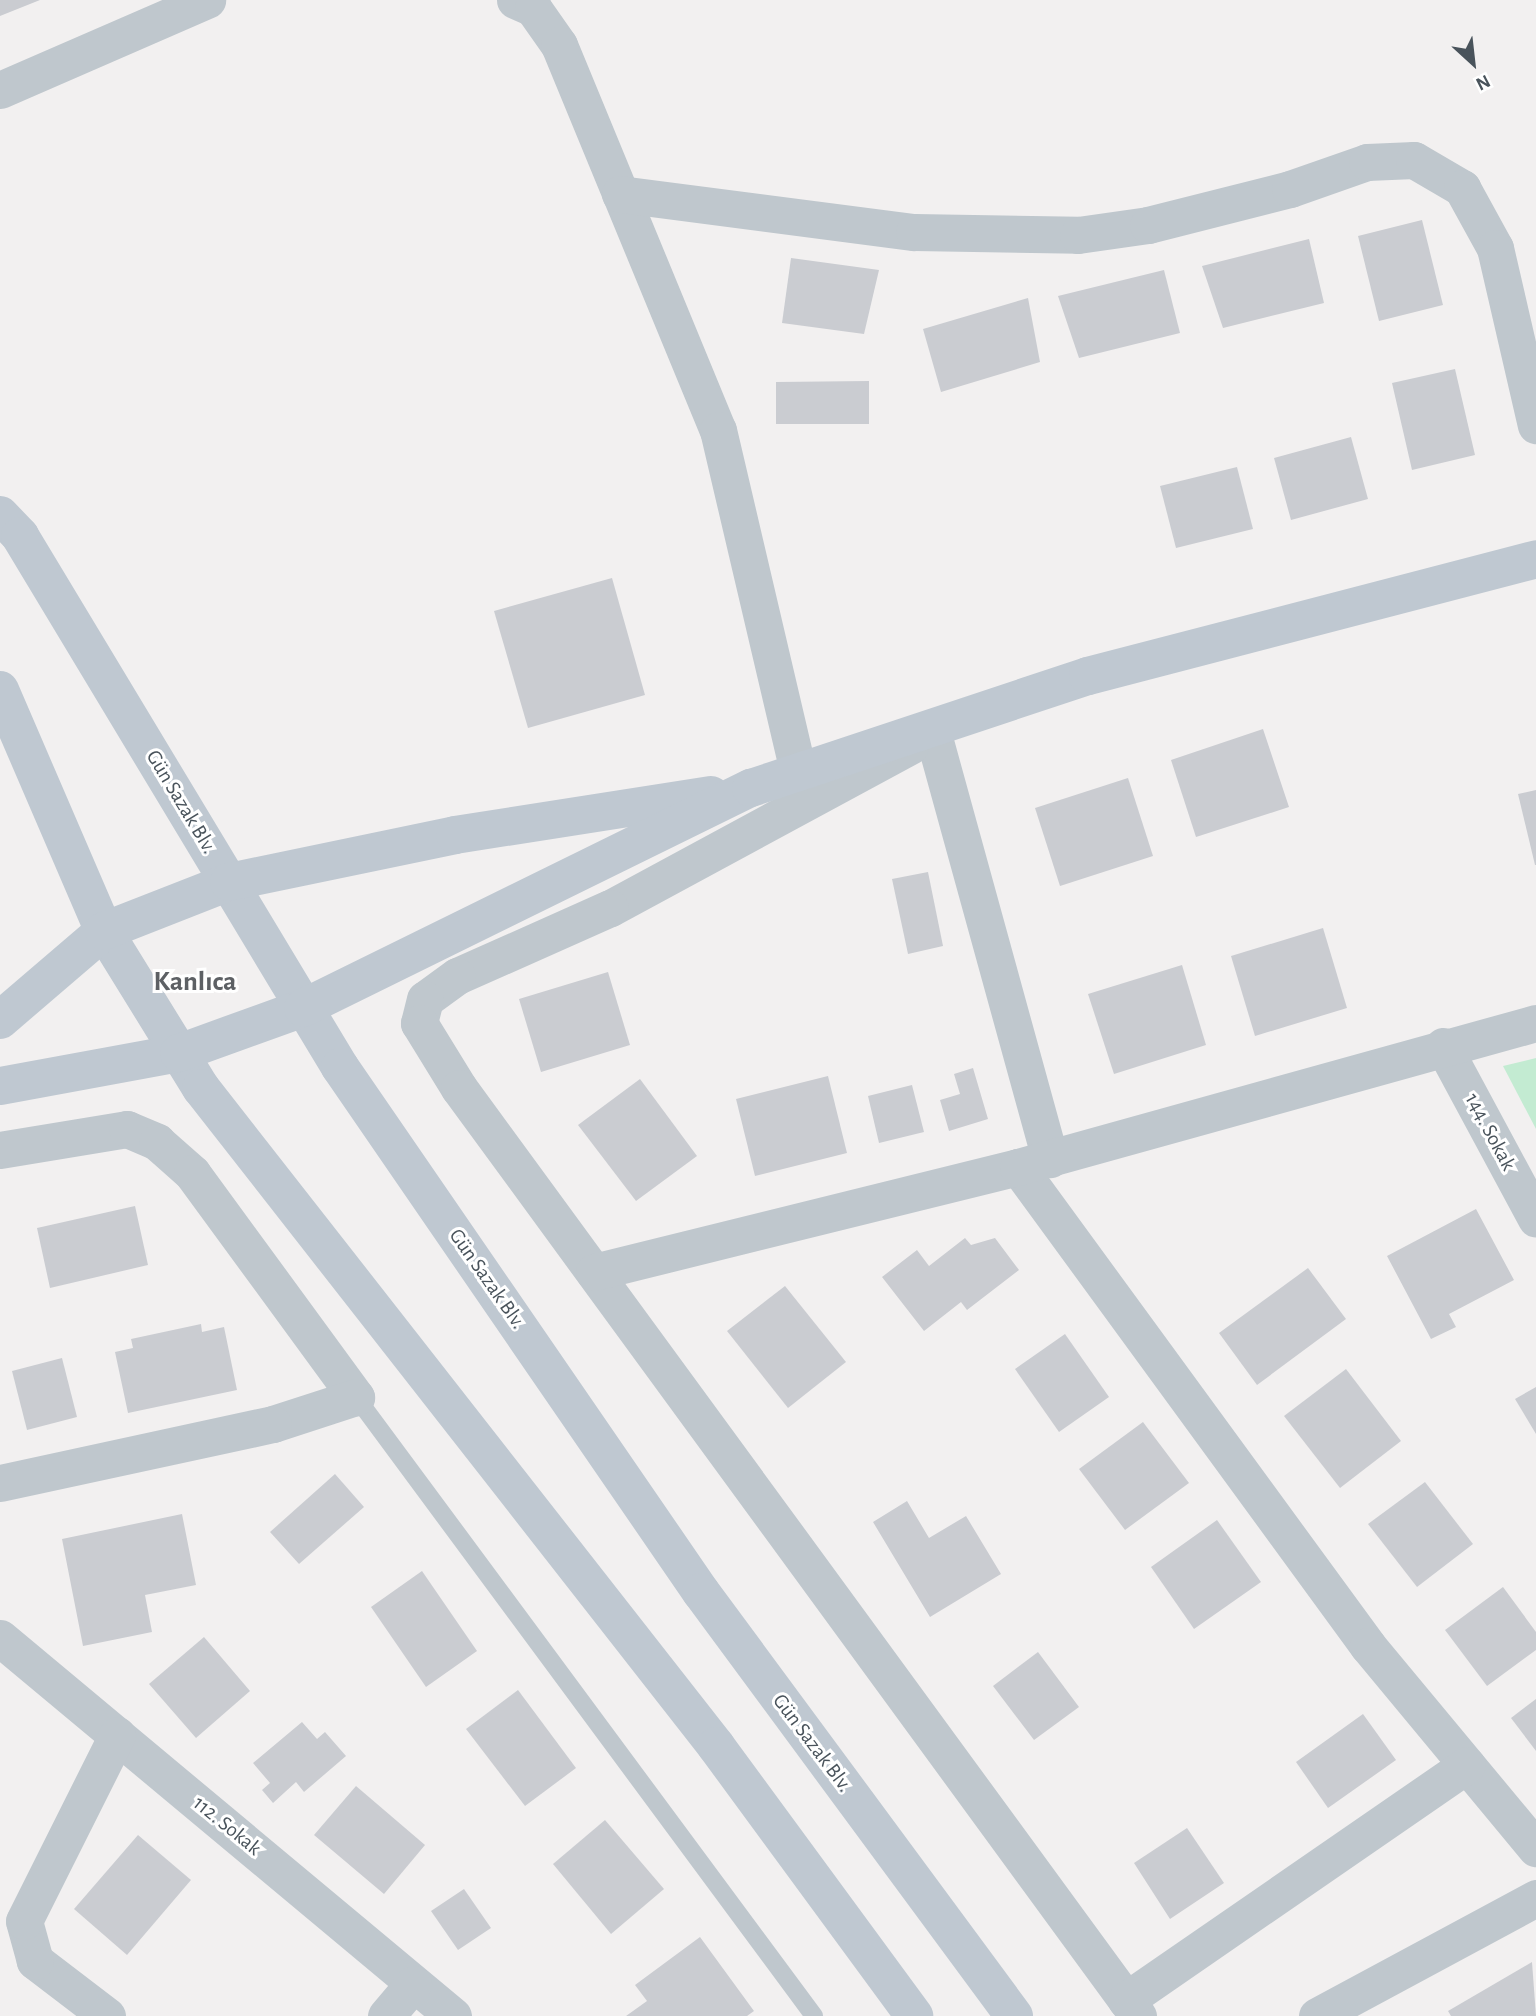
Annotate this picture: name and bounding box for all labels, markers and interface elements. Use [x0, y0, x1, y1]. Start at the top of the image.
north arrow [1438, 28, 1508, 98]
text: N [1473, 71, 1493, 94]
street label: Gün Sazak Blv. [140, 746, 222, 858]
district label: Kanlıca [154, 965, 236, 999]
street label: 144. Sokak [1459, 1089, 1521, 1175]
street label: Gün Sazak Blv. [443, 1224, 531, 1334]
street label: Gün Sazak Blv. [767, 1689, 857, 1797]
street label: 112. Sokak [188, 1791, 266, 1861]

